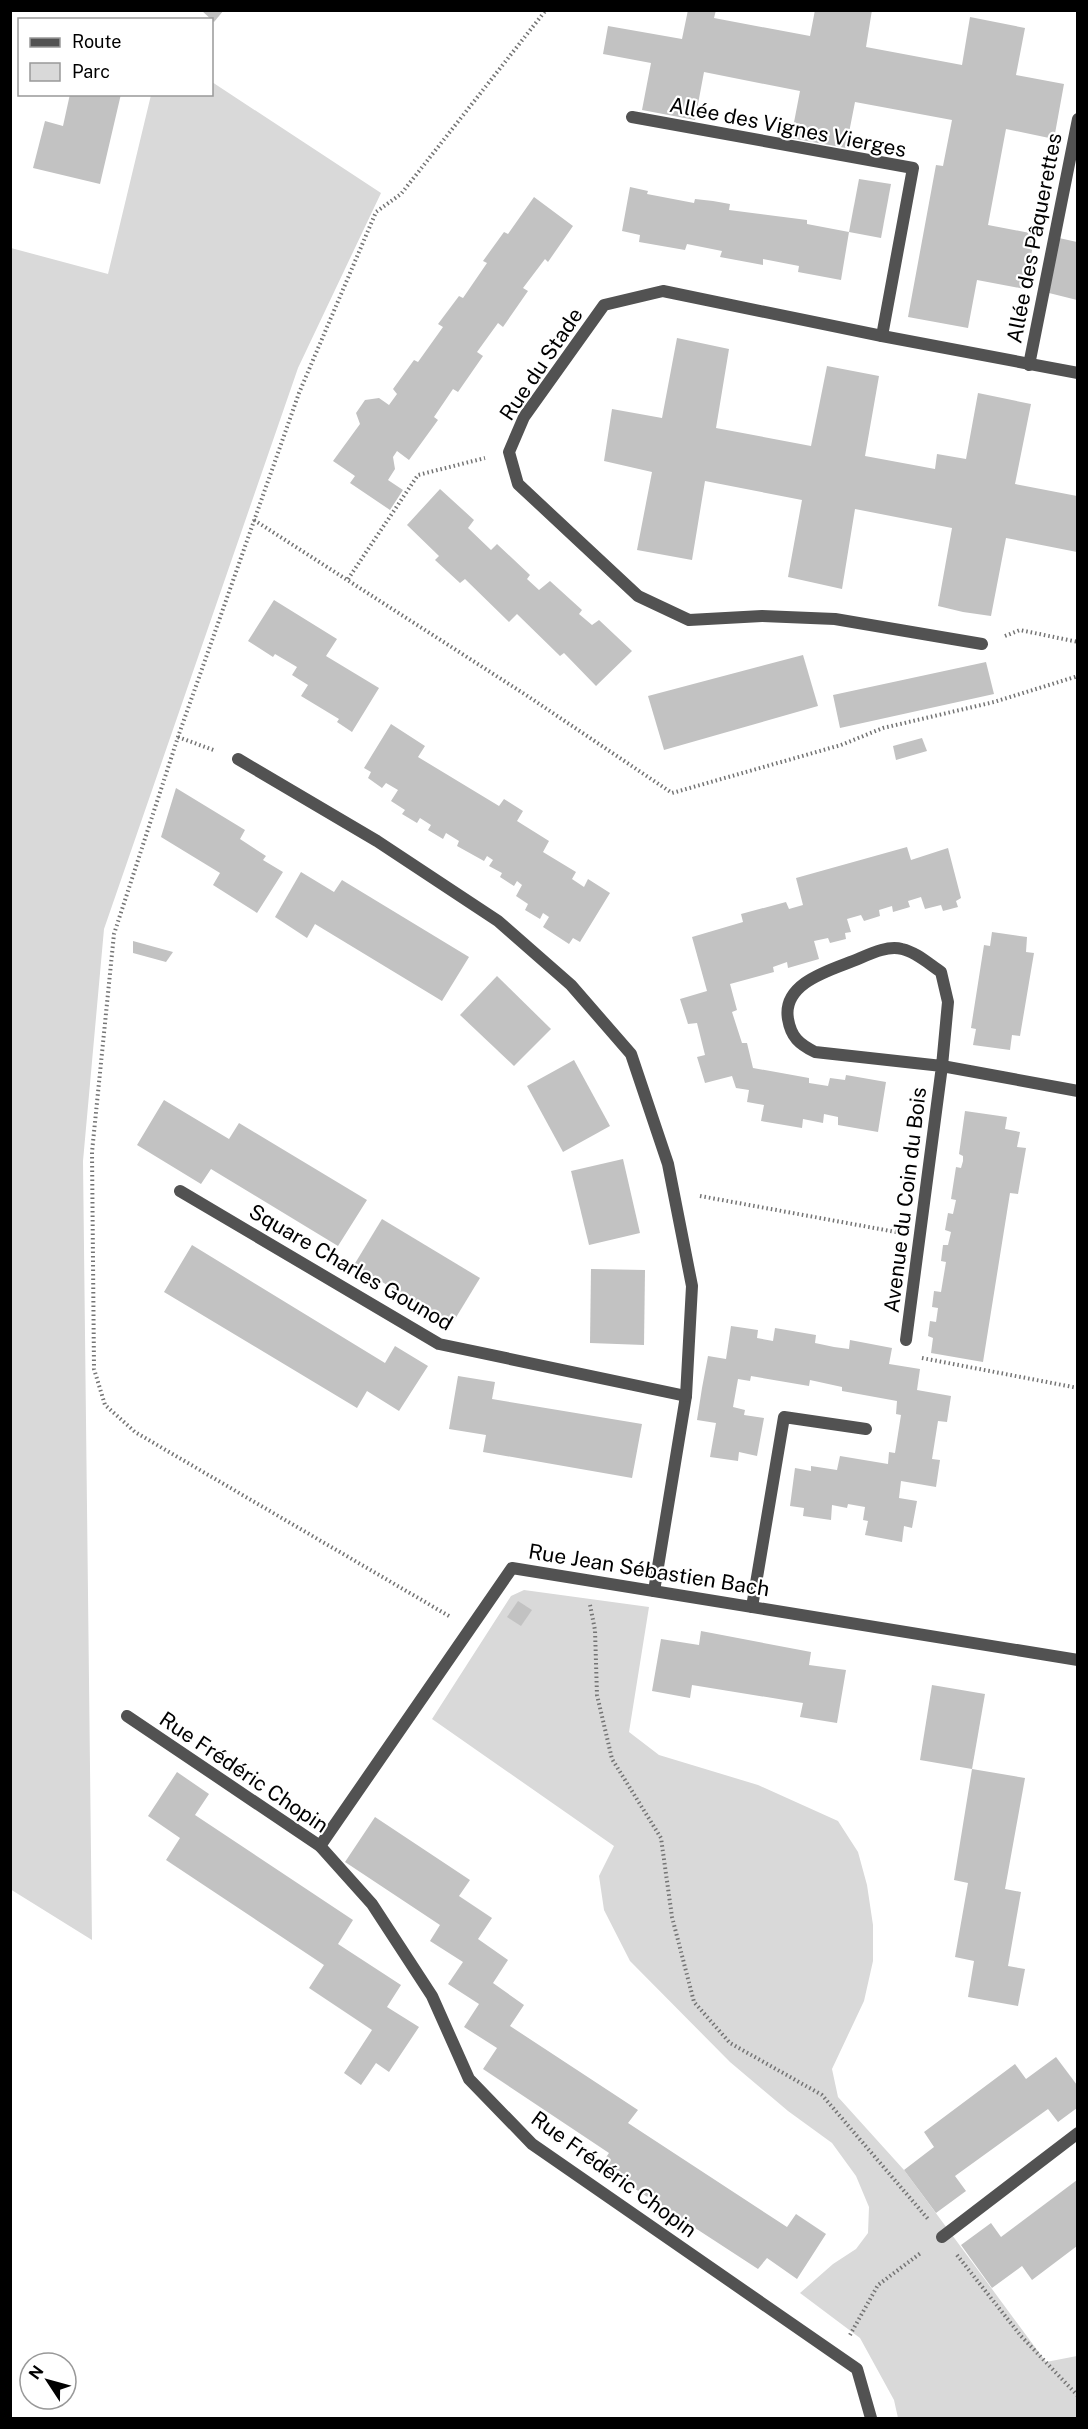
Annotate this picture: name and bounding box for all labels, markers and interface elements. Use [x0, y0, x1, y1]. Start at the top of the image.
legend [18, 18, 213, 96]
text: Route [72, 31, 121, 52]
text: Parc [72, 61, 110, 82]
street label: Allée des Vignes Vierges [668, 92, 908, 162]
street label: Allée des Pâquerettes [1001, 131, 1067, 345]
street label: Rue du Stade [494, 303, 588, 425]
street label: Avenue du Coin du Bois [879, 1086, 931, 1314]
street label: Square Charles Gounod [245, 1198, 457, 1336]
street label: Rue Jean Sébastien Bach [527, 1539, 771, 1601]
street label: Rue Frédéric Chopin [155, 1706, 333, 1838]
street label: Rue Frédéric Chopin [527, 2106, 701, 2242]
north arrow [18, 2351, 78, 2411]
text: N [25, 2362, 48, 2383]

